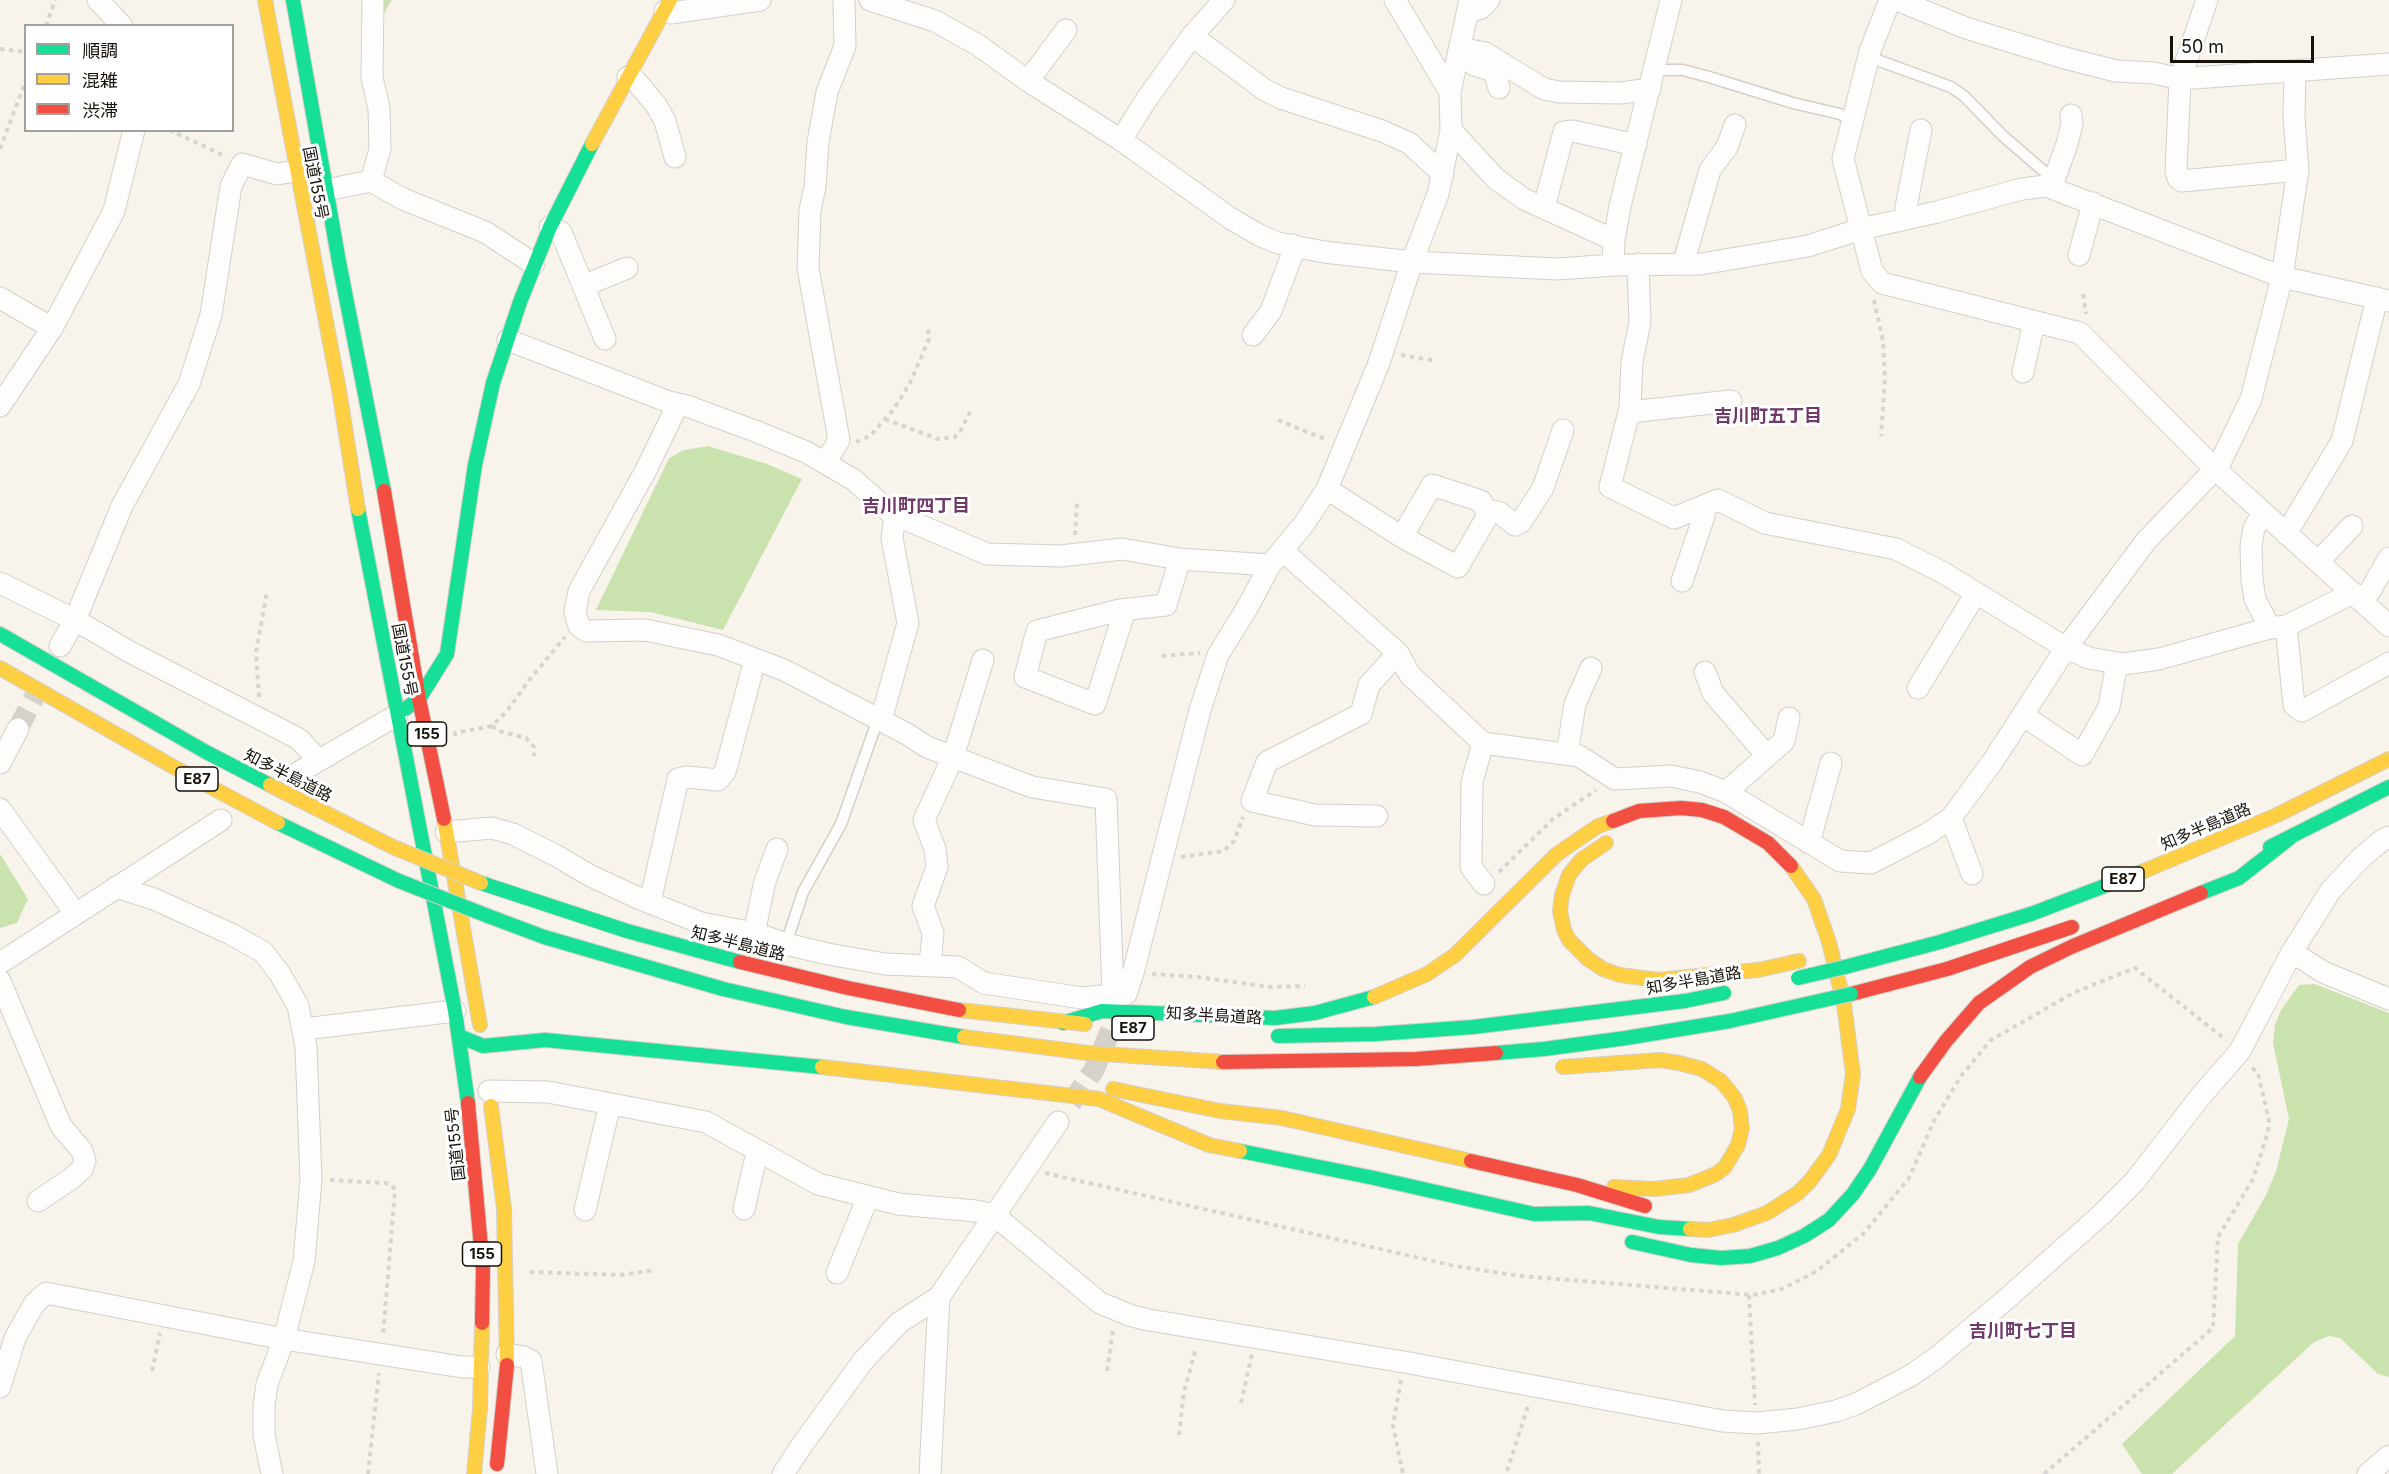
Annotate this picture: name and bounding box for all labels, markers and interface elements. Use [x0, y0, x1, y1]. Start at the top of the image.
legend [24, 24, 234, 132]
scale bar [2173, 24, 2317, 62]
text: 50 m [2181, 36, 2224, 57]
text: 順調 [82, 40, 118, 61]
text: 混雑 [82, 70, 118, 91]
text: 渋滞 [82, 100, 118, 121]
street label: 国道155号 [299, 145, 331, 221]
district label: 吉川町五丁目 [1714, 406, 1822, 428]
district label: 吉川町四丁目 [862, 496, 970, 518]
street label: 国道155号 [388, 622, 420, 698]
road number: 155 [408, 722, 446, 746]
street label: 知多半島道路 [241, 746, 335, 806]
road number: E87 [176, 767, 218, 791]
street label: 知多半島道路 [2158, 799, 2254, 855]
road number: E87 [2102, 867, 2144, 891]
street label: 知多半島道路 [689, 923, 787, 965]
street label: 知多半島道路 [1645, 963, 1743, 999]
street label: 知多半島道路 [1166, 1004, 1262, 1028]
road number: E87 [1112, 1016, 1154, 1040]
street label: 国道155号 [443, 1106, 469, 1182]
road number: 155 [462, 1242, 502, 1266]
district label: 吉川町七丁目 [1969, 1321, 2077, 1343]

